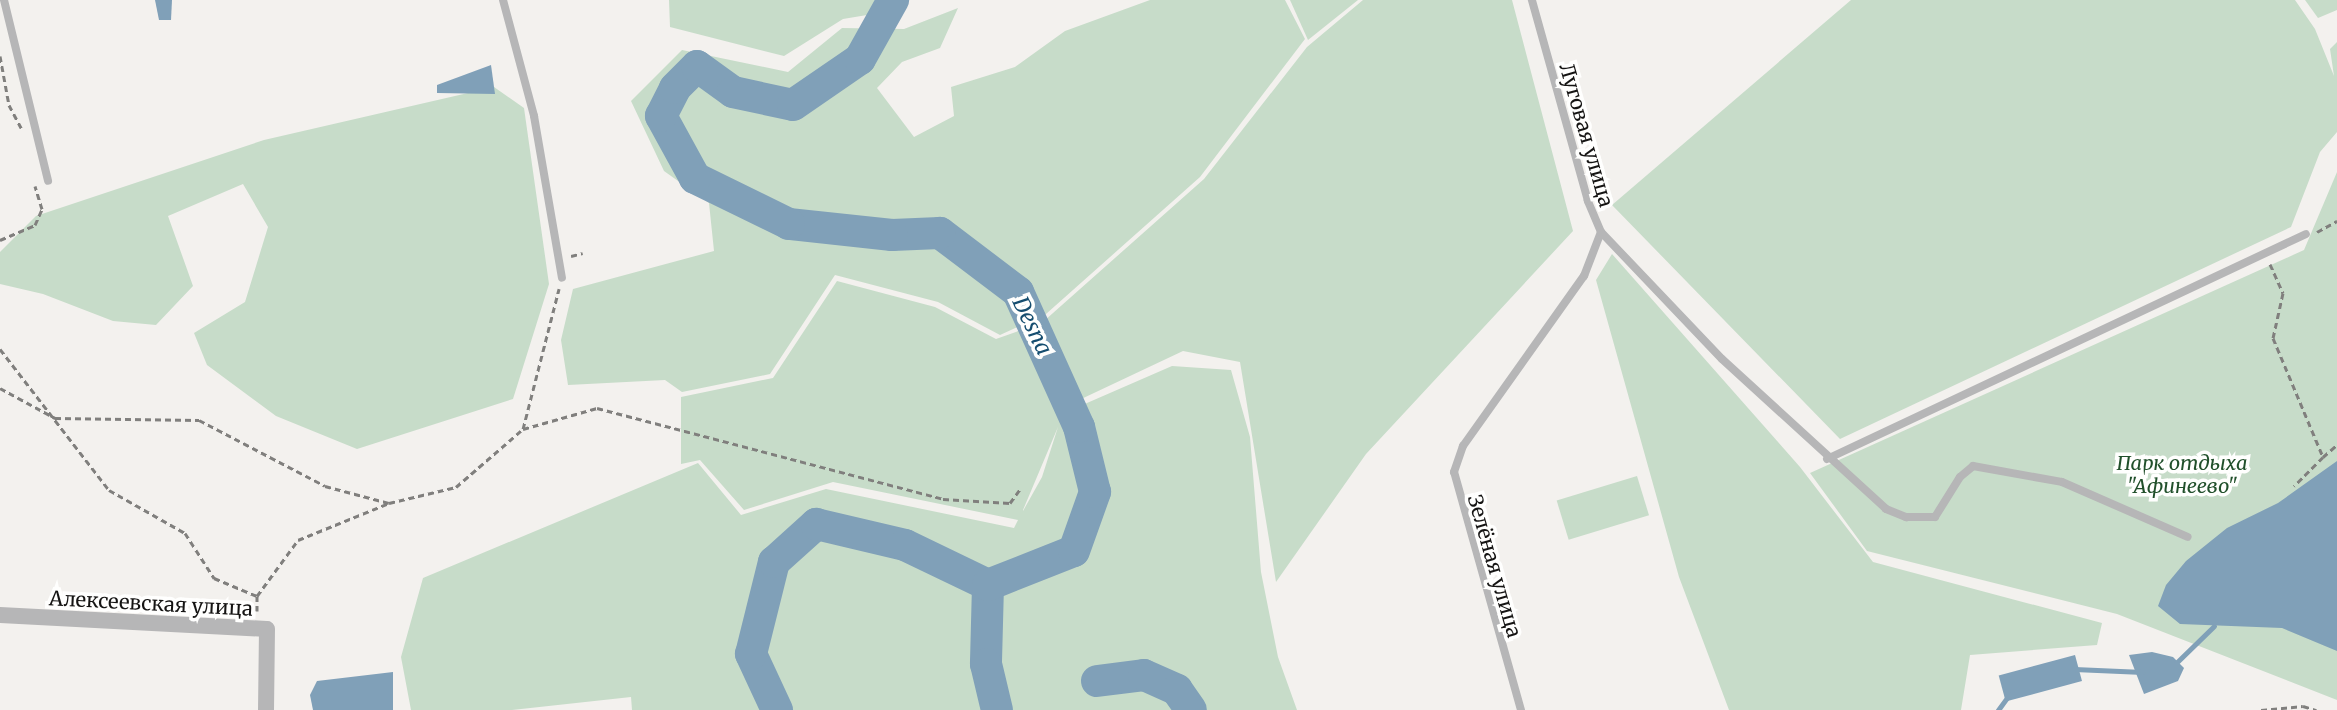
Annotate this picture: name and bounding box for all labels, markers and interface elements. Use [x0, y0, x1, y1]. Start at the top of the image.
street label: Луговая улица [1555, 60, 1619, 210]
water label: Desna [1007, 293, 1057, 359]
park label: Парк отдыха "Афинеево" [2117, 451, 2247, 498]
street label: Зелёная улица [1463, 492, 1527, 640]
street label: Алексеевская улица [48, 586, 254, 620]

